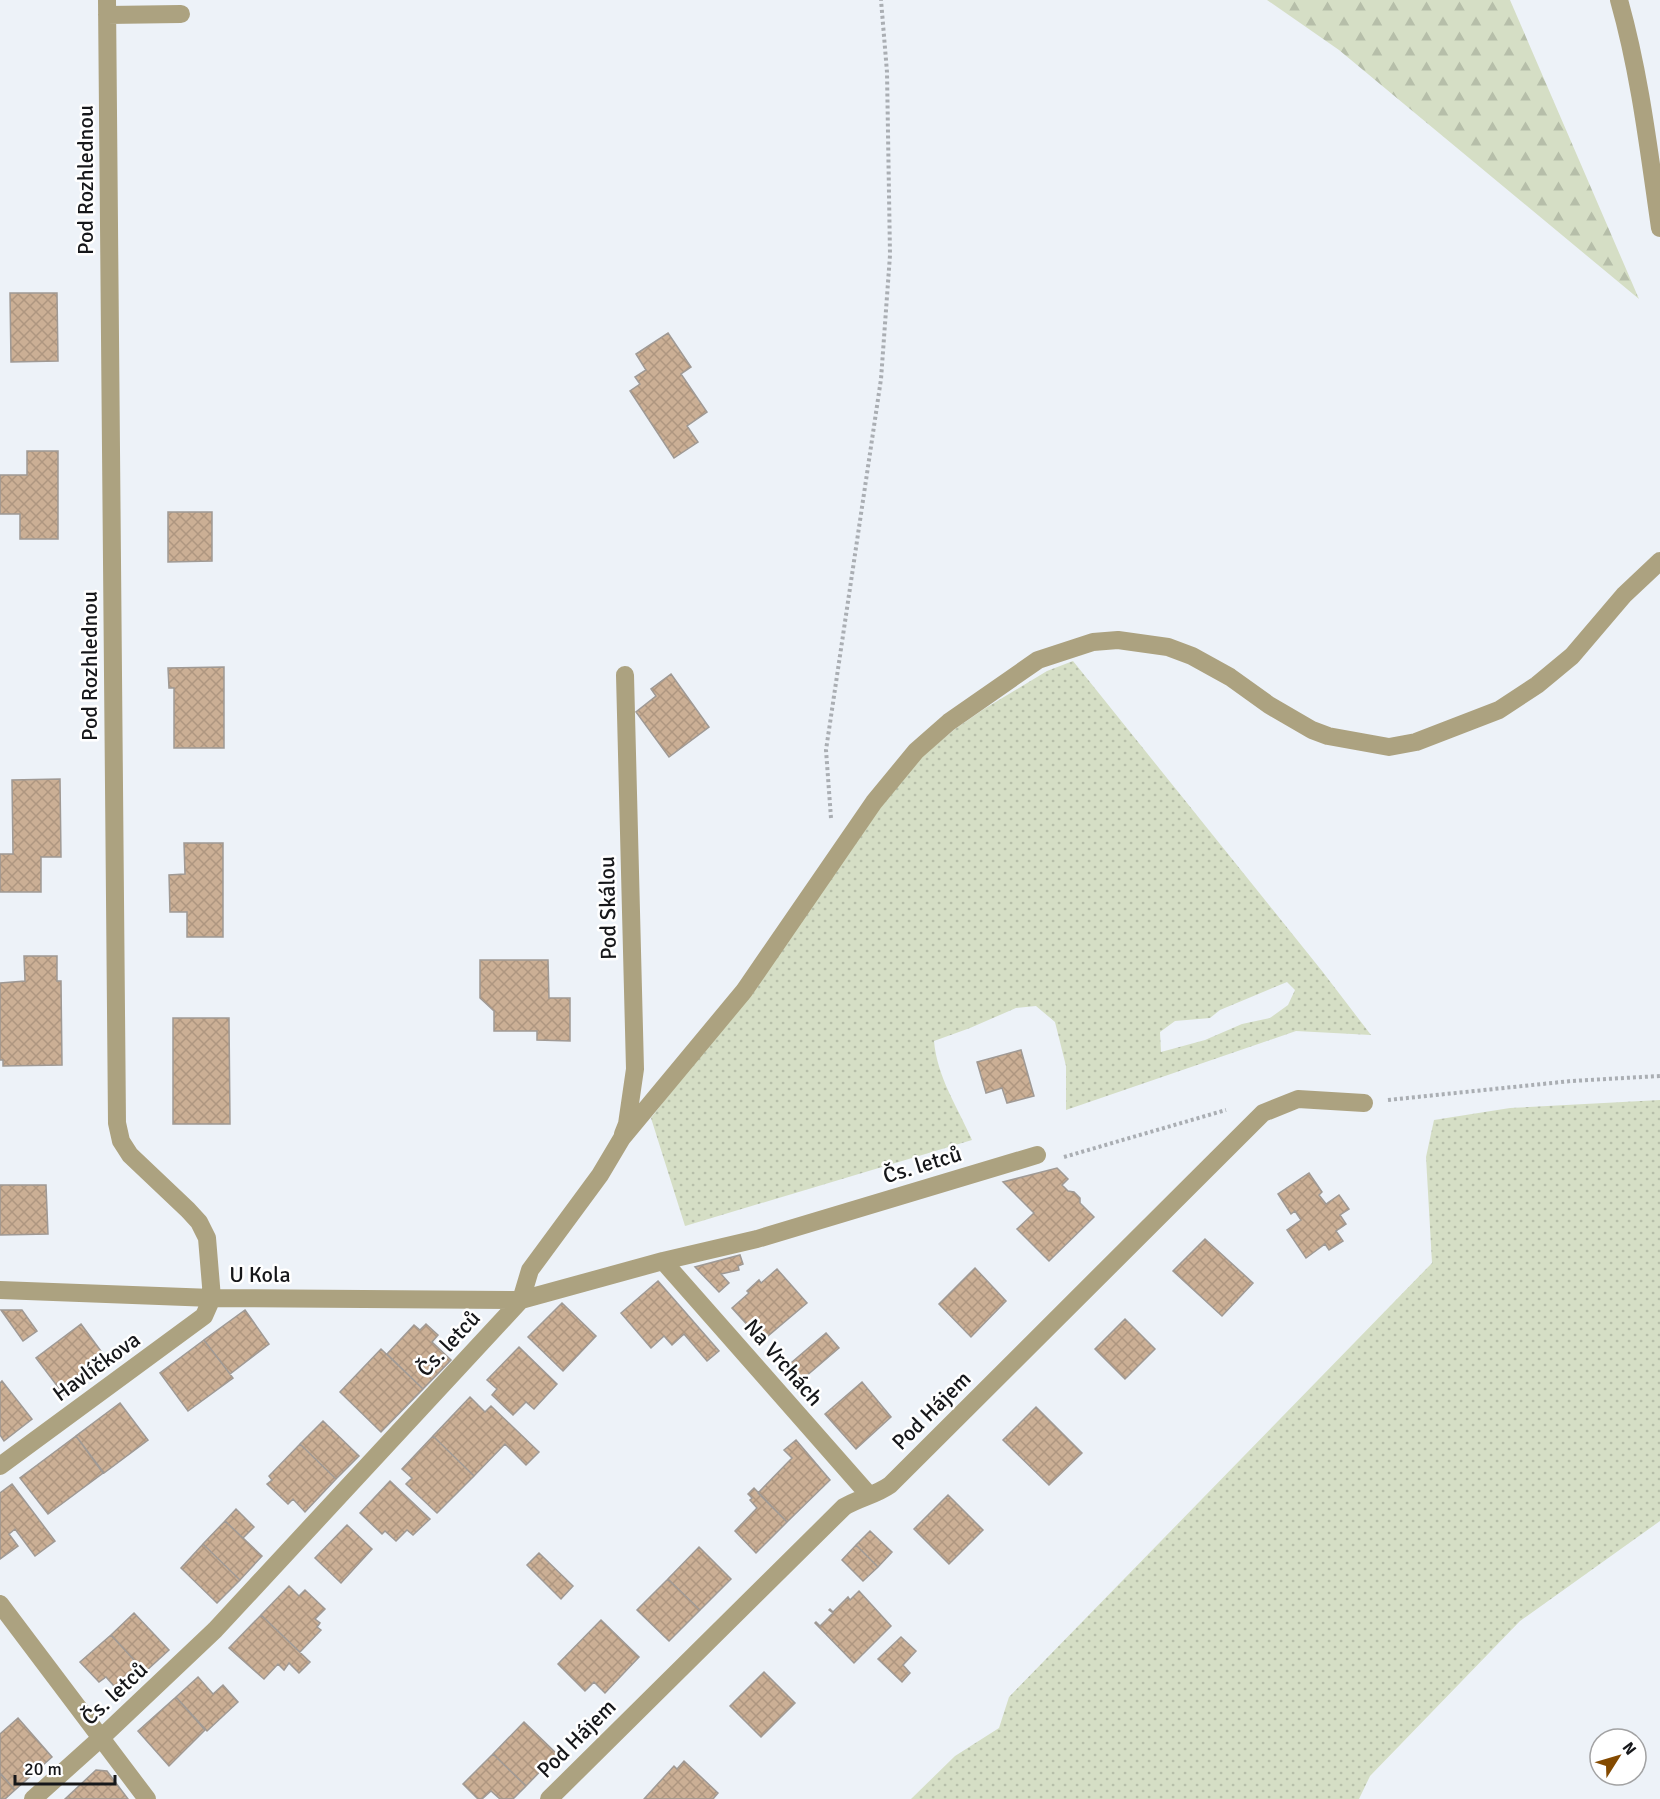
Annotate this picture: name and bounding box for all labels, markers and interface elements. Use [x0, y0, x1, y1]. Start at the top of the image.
street label: Pod Rozhlednou [72, 105, 99, 255]
street label: Pod Rozhlednou [76, 591, 103, 741]
street label: Pod Skálou [593, 856, 622, 960]
street label: Čs. letců [880, 1140, 965, 1189]
street label: U Kola [229, 1261, 291, 1288]
street label: Čs. letců [411, 1305, 486, 1382]
street label: Na Vrchách [738, 1313, 829, 1411]
street label: Havlíčkova [47, 1326, 145, 1407]
street label: Pod Hájem [886, 1365, 976, 1455]
street label: Čs. letců [76, 1656, 153, 1731]
street label: Pod Hájem [531, 1693, 621, 1783]
north arrow [1588, 1727, 1648, 1787]
text: N [1618, 1738, 1641, 1759]
scale bar [15, 1748, 116, 1786]
text: 20 m [24, 1758, 62, 1780]

